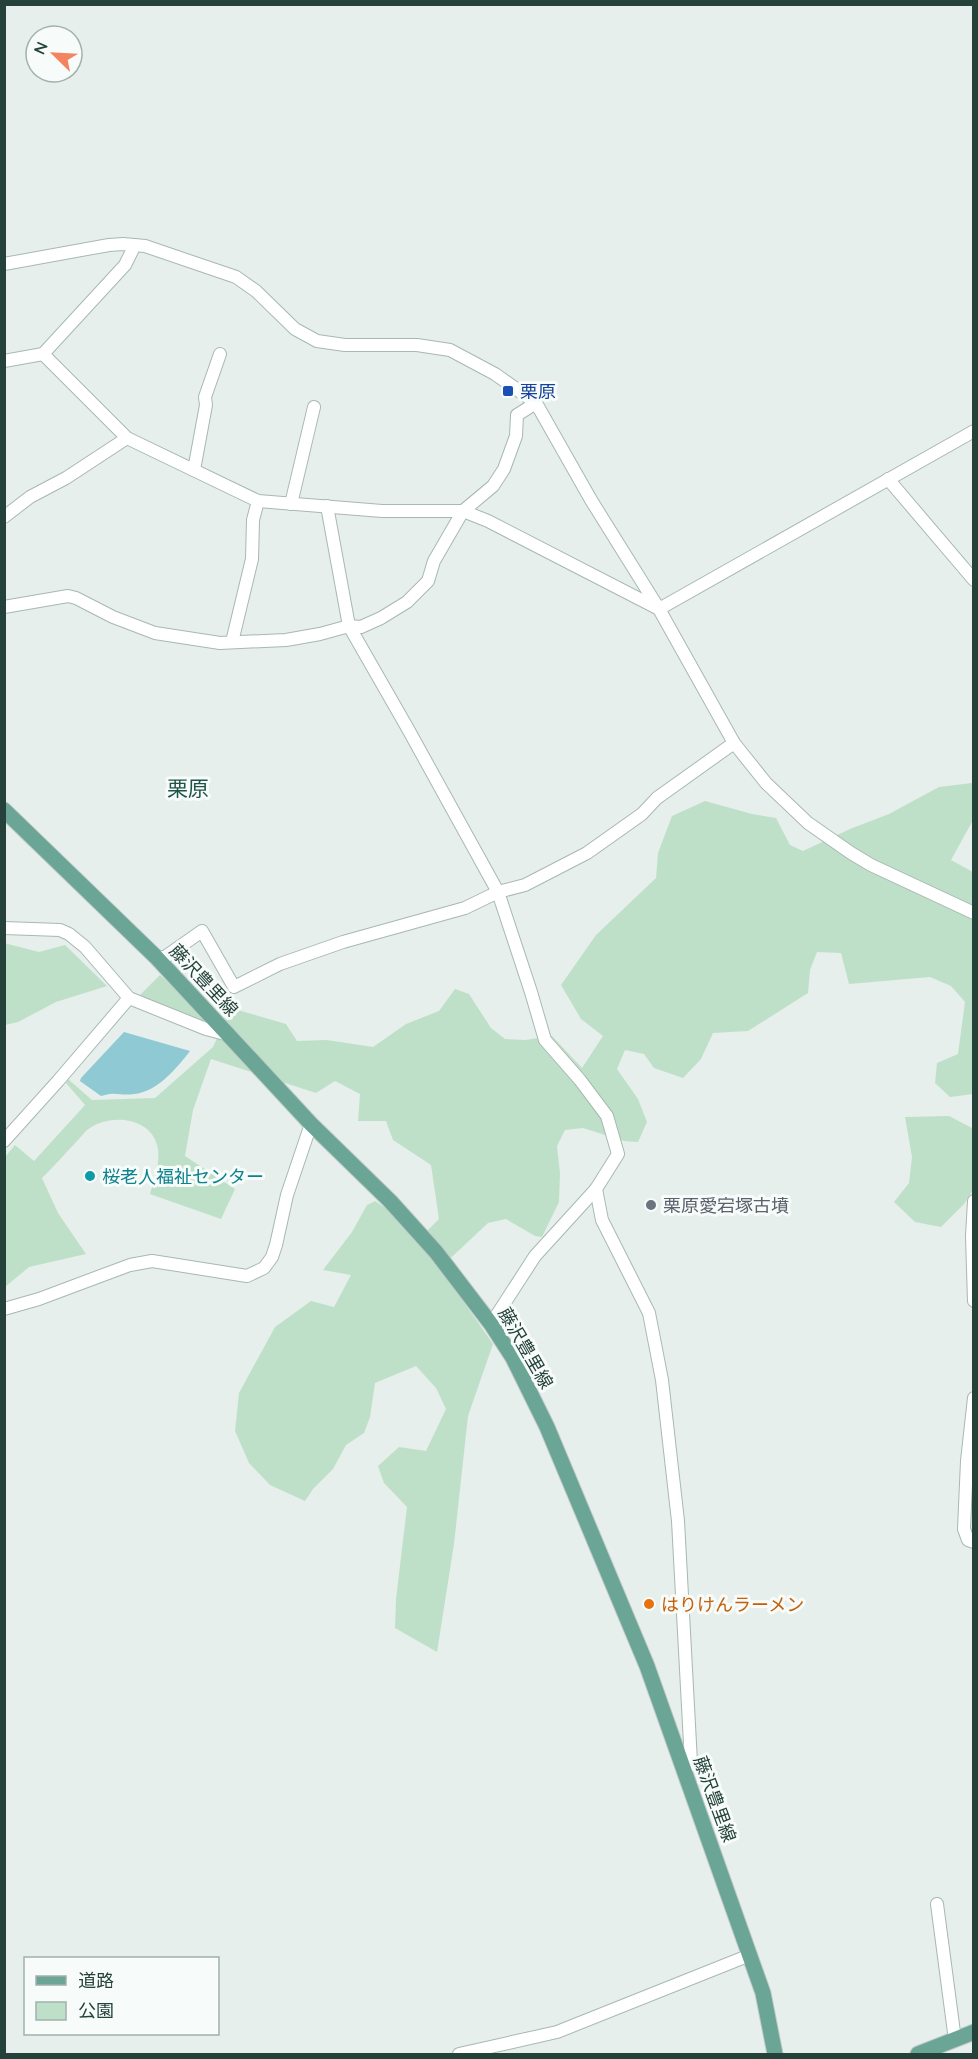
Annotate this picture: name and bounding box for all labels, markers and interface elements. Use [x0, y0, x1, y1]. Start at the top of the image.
north arrow [24, 24, 84, 84]
text: N [29, 38, 52, 57]
place label: 栗原 [520, 380, 556, 403]
marker: 栗原 [501, 384, 515, 398]
district label: 栗原 [167, 775, 209, 801]
street label: 藤沢豊里線 [165, 939, 243, 1021]
place label: 桜老人福祉センター [102, 1165, 264, 1188]
marker: 桜老人福祉センター [83, 1169, 97, 1183]
place label: 栗原愛宕塚古墳 [663, 1194, 789, 1217]
marker: 栗原愛宕塚古墳 [644, 1198, 658, 1212]
street label: 藤沢豊里線 [494, 1303, 558, 1393]
place label: はりけんラーメン [661, 1593, 804, 1616]
marker: はりけんラーメン [642, 1597, 656, 1611]
street label: 藤沢豊里線 [689, 1753, 741, 1845]
legend [24, 1957, 219, 2035]
text: 道路 [78, 1969, 114, 1992]
text: 公園 [78, 1999, 114, 2022]

